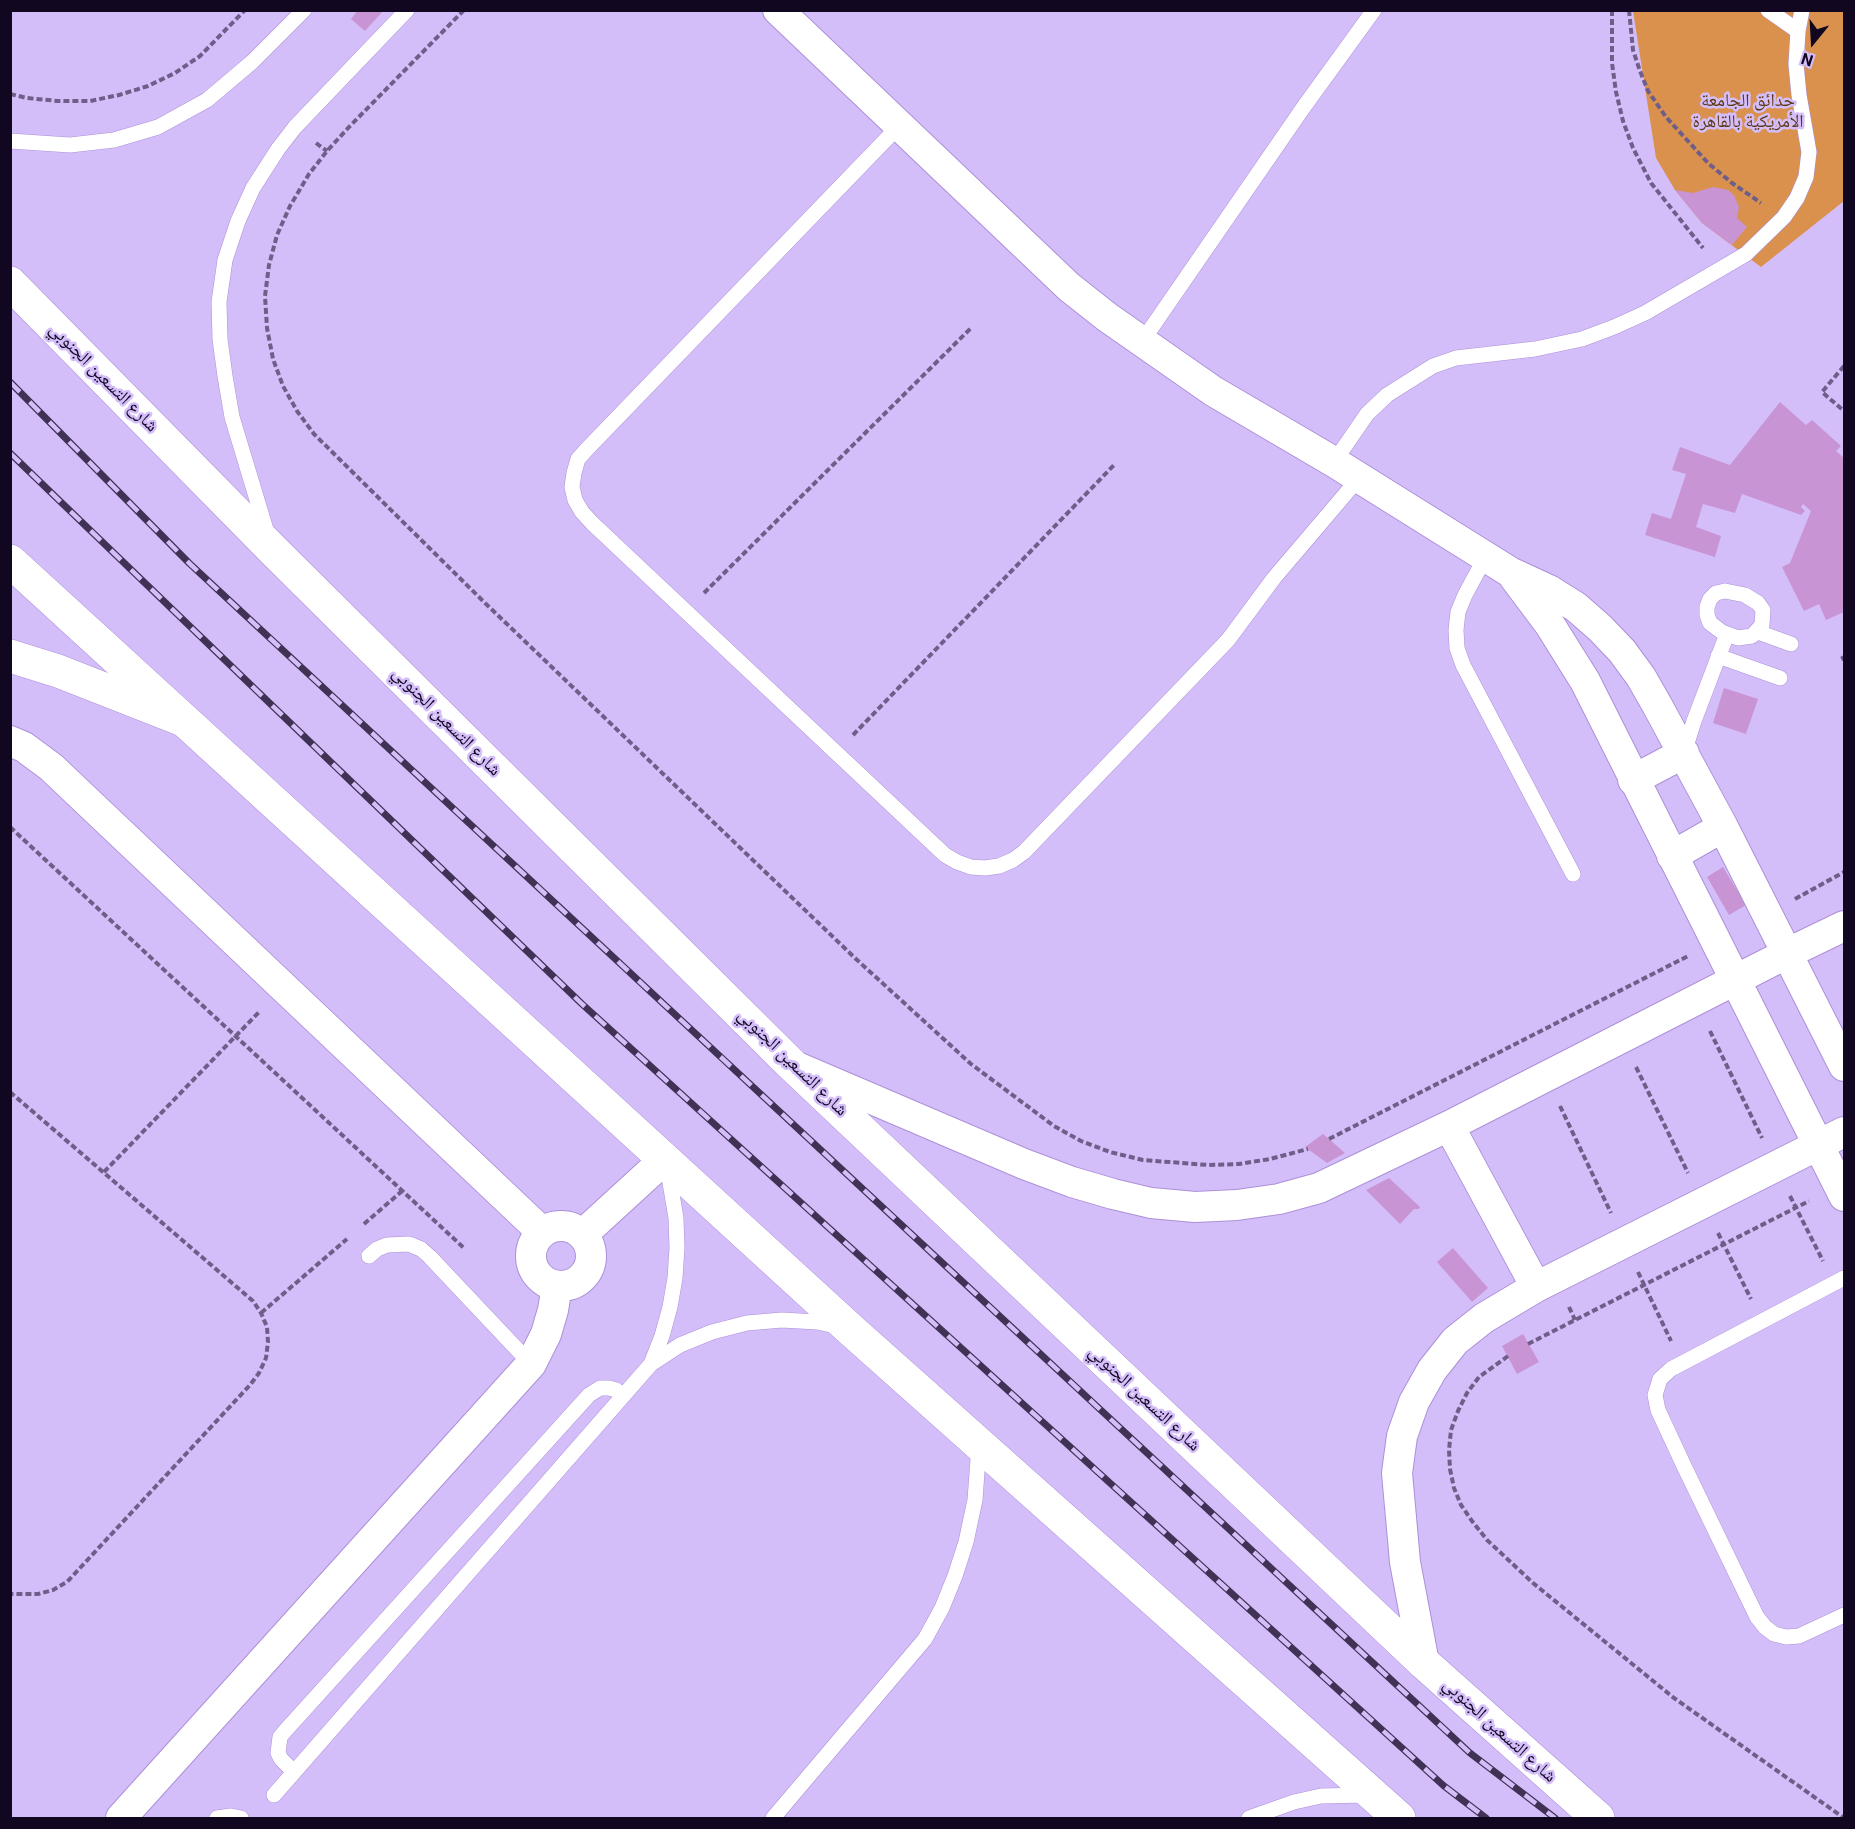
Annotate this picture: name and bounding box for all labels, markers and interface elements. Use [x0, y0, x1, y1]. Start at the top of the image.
north arrow [1783, 12, 1843, 72]
text: N [1799, 49, 1816, 70]
park label: حدائق الجامعة الأمريكية بالقاهرة [1692, 90, 1804, 132]
street label: شارع التسعين الجنوبي [44, 319, 162, 437]
street label: شارع التسعين الجنوبي [387, 663, 505, 781]
street label: شارع التسعين الجنوبي [732, 1005, 852, 1121]
street label: شارع التسعين الجنوبي [1084, 1342, 1204, 1456]
street label: شارع التسعين الجنوبي [1438, 1674, 1560, 1788]

